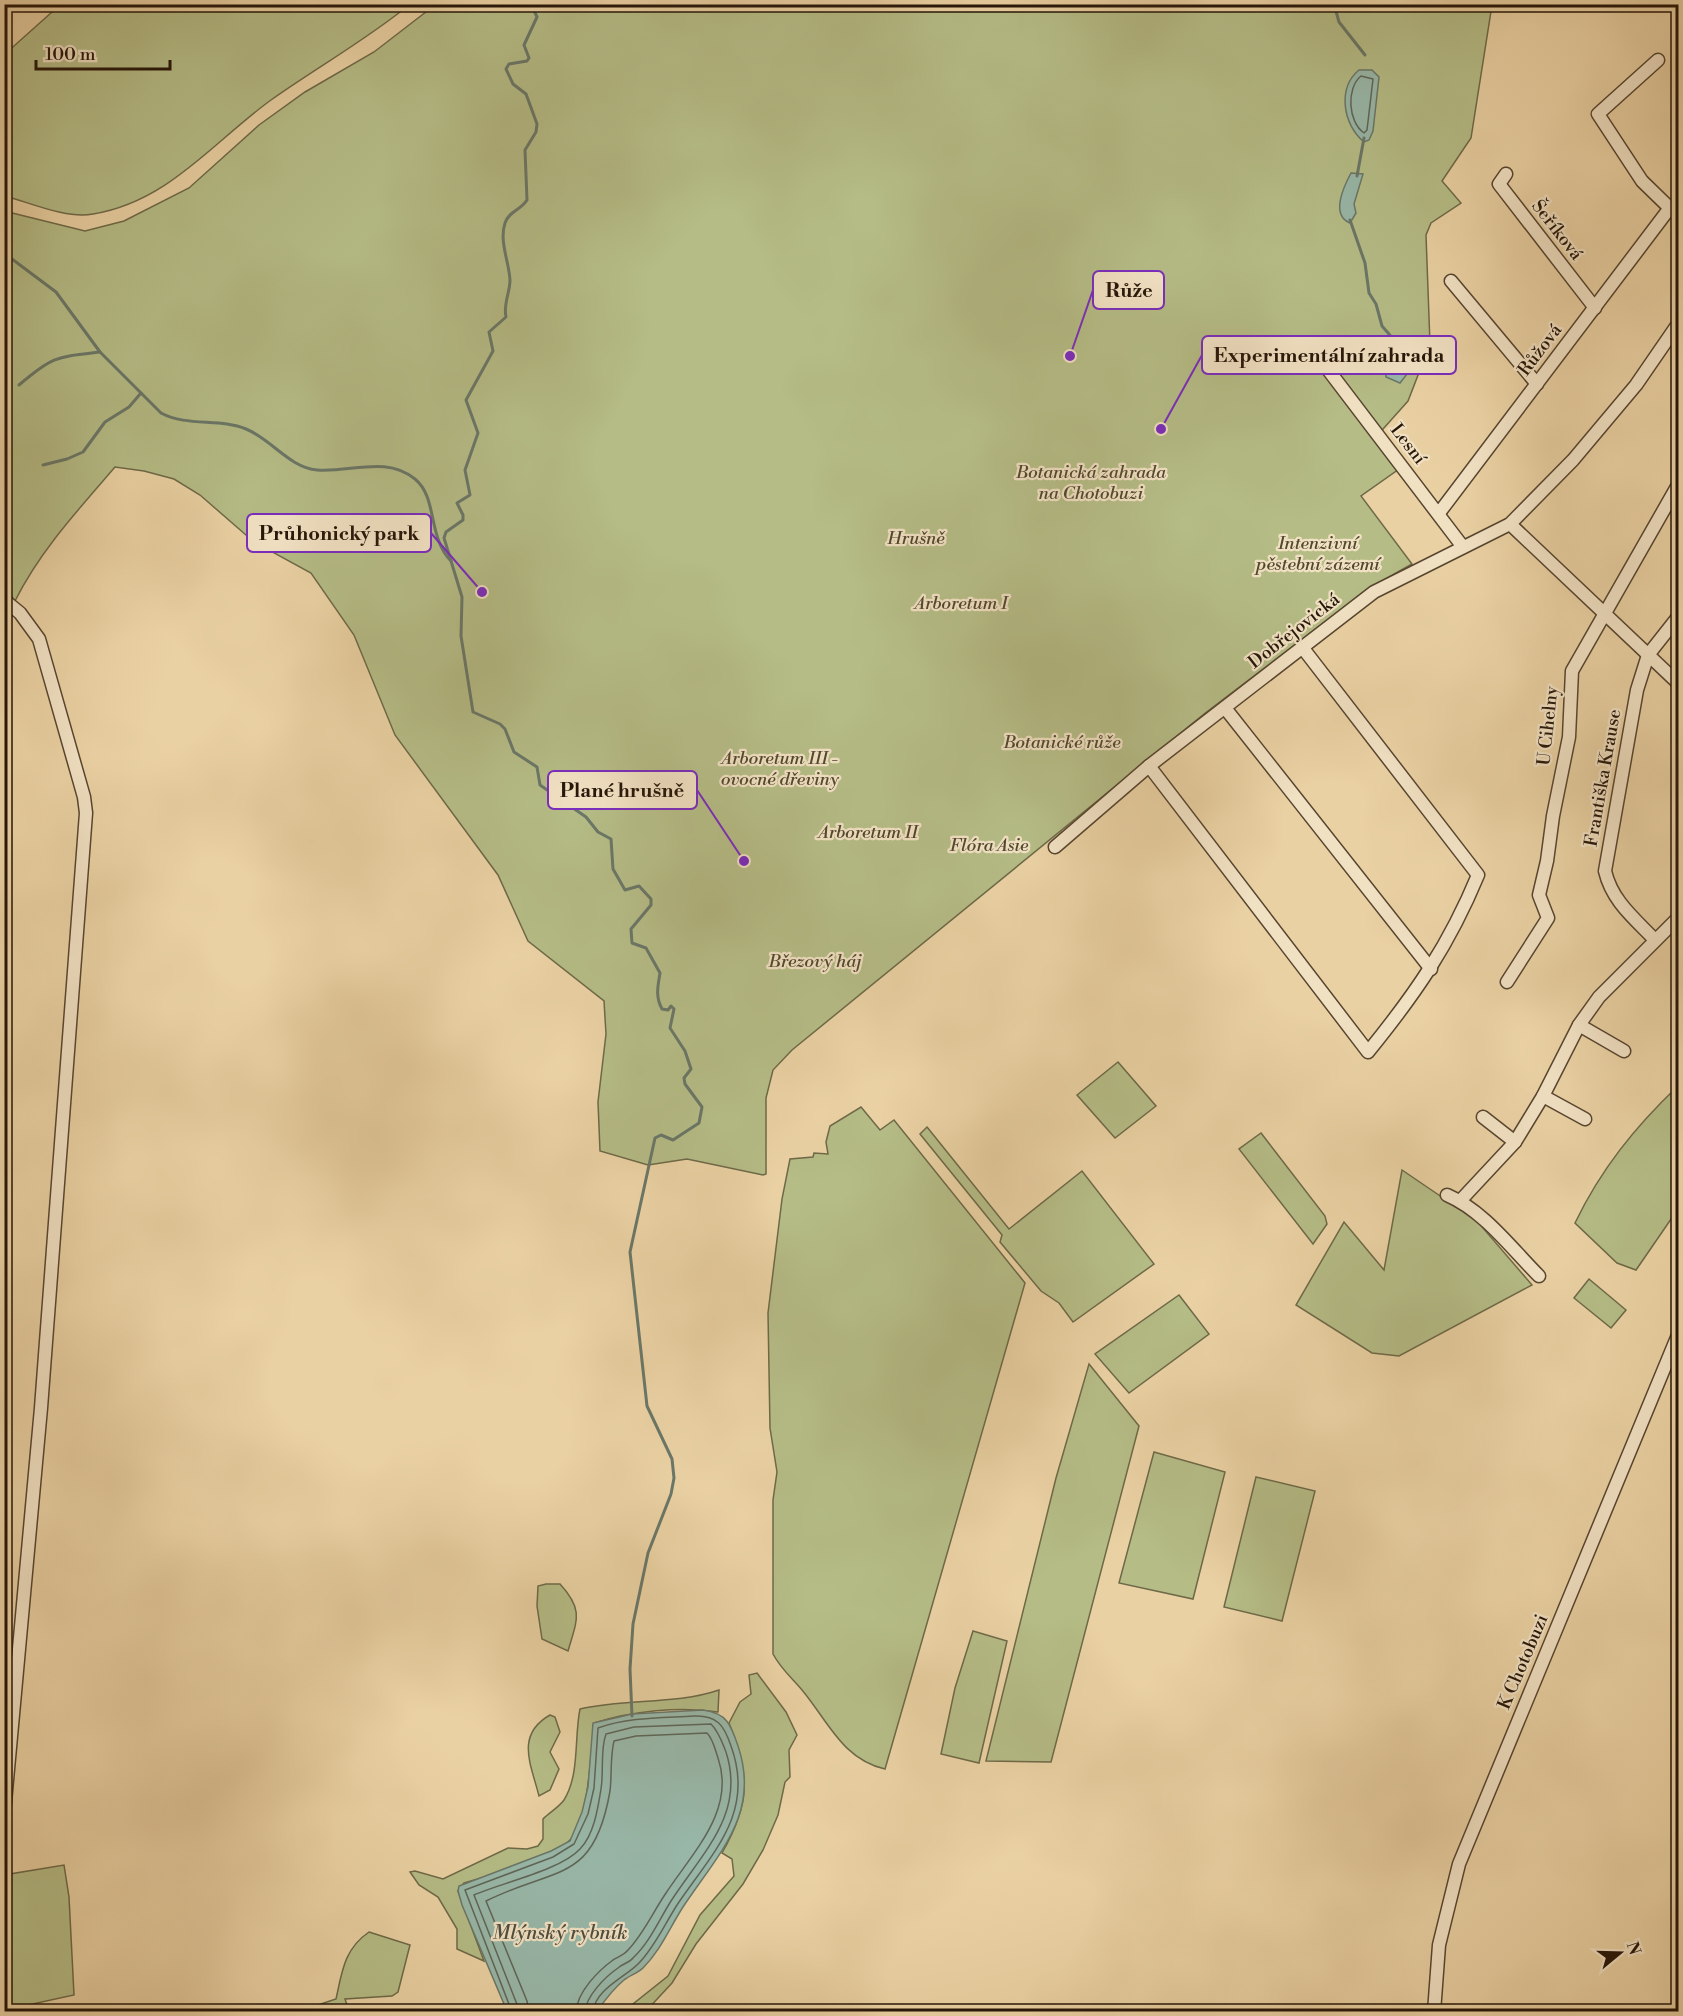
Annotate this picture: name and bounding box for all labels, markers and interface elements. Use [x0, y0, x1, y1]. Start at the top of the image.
scale bar [36, 33, 170, 71]
text: 100 m [45, 43, 96, 66]
street label: Šeříková [1526, 195, 1588, 266]
callout: Růže [1093, 271, 1164, 309]
text: Růže [1105, 279, 1153, 304]
street label: Růžová [1513, 319, 1568, 381]
callout: Experimentální zahrada [1202, 336, 1456, 374]
text: Experimentální zahrada [1214, 344, 1445, 369]
street label: Lesní [1385, 419, 1432, 470]
park label: Botanická zahrada na Chotobuzi [1015, 461, 1167, 505]
callout: Průhonický park [247, 514, 431, 552]
text: Průhonický park [259, 522, 420, 547]
park label: Hrušně [886, 527, 946, 550]
park label: Intenzivní pěstební zázemí [1253, 532, 1382, 576]
street label: Dobřejovická [1244, 588, 1345, 674]
park label: Arboretum I [912, 592, 1009, 615]
street label: U Cihelny [1532, 685, 1564, 767]
street label: Františka Krause [1580, 707, 1626, 849]
park label: Botanické růže [1002, 731, 1121, 754]
park label: Arboretum III - ovocné dřeviny [720, 747, 840, 791]
callout: Plané hrušně [548, 771, 697, 809]
text: Plané hrušně [560, 779, 684, 804]
park label: Arboretum II [816, 821, 919, 844]
park label: Flóra Asie [950, 834, 1029, 857]
park label: Březový háj [768, 950, 862, 973]
street label: K Chotobuzi [1493, 1611, 1553, 1713]
water label: Mlýnský rybník [493, 1921, 627, 1946]
north arrow [1590, 1923, 1650, 1983]
text: N [1622, 1939, 1645, 1958]

